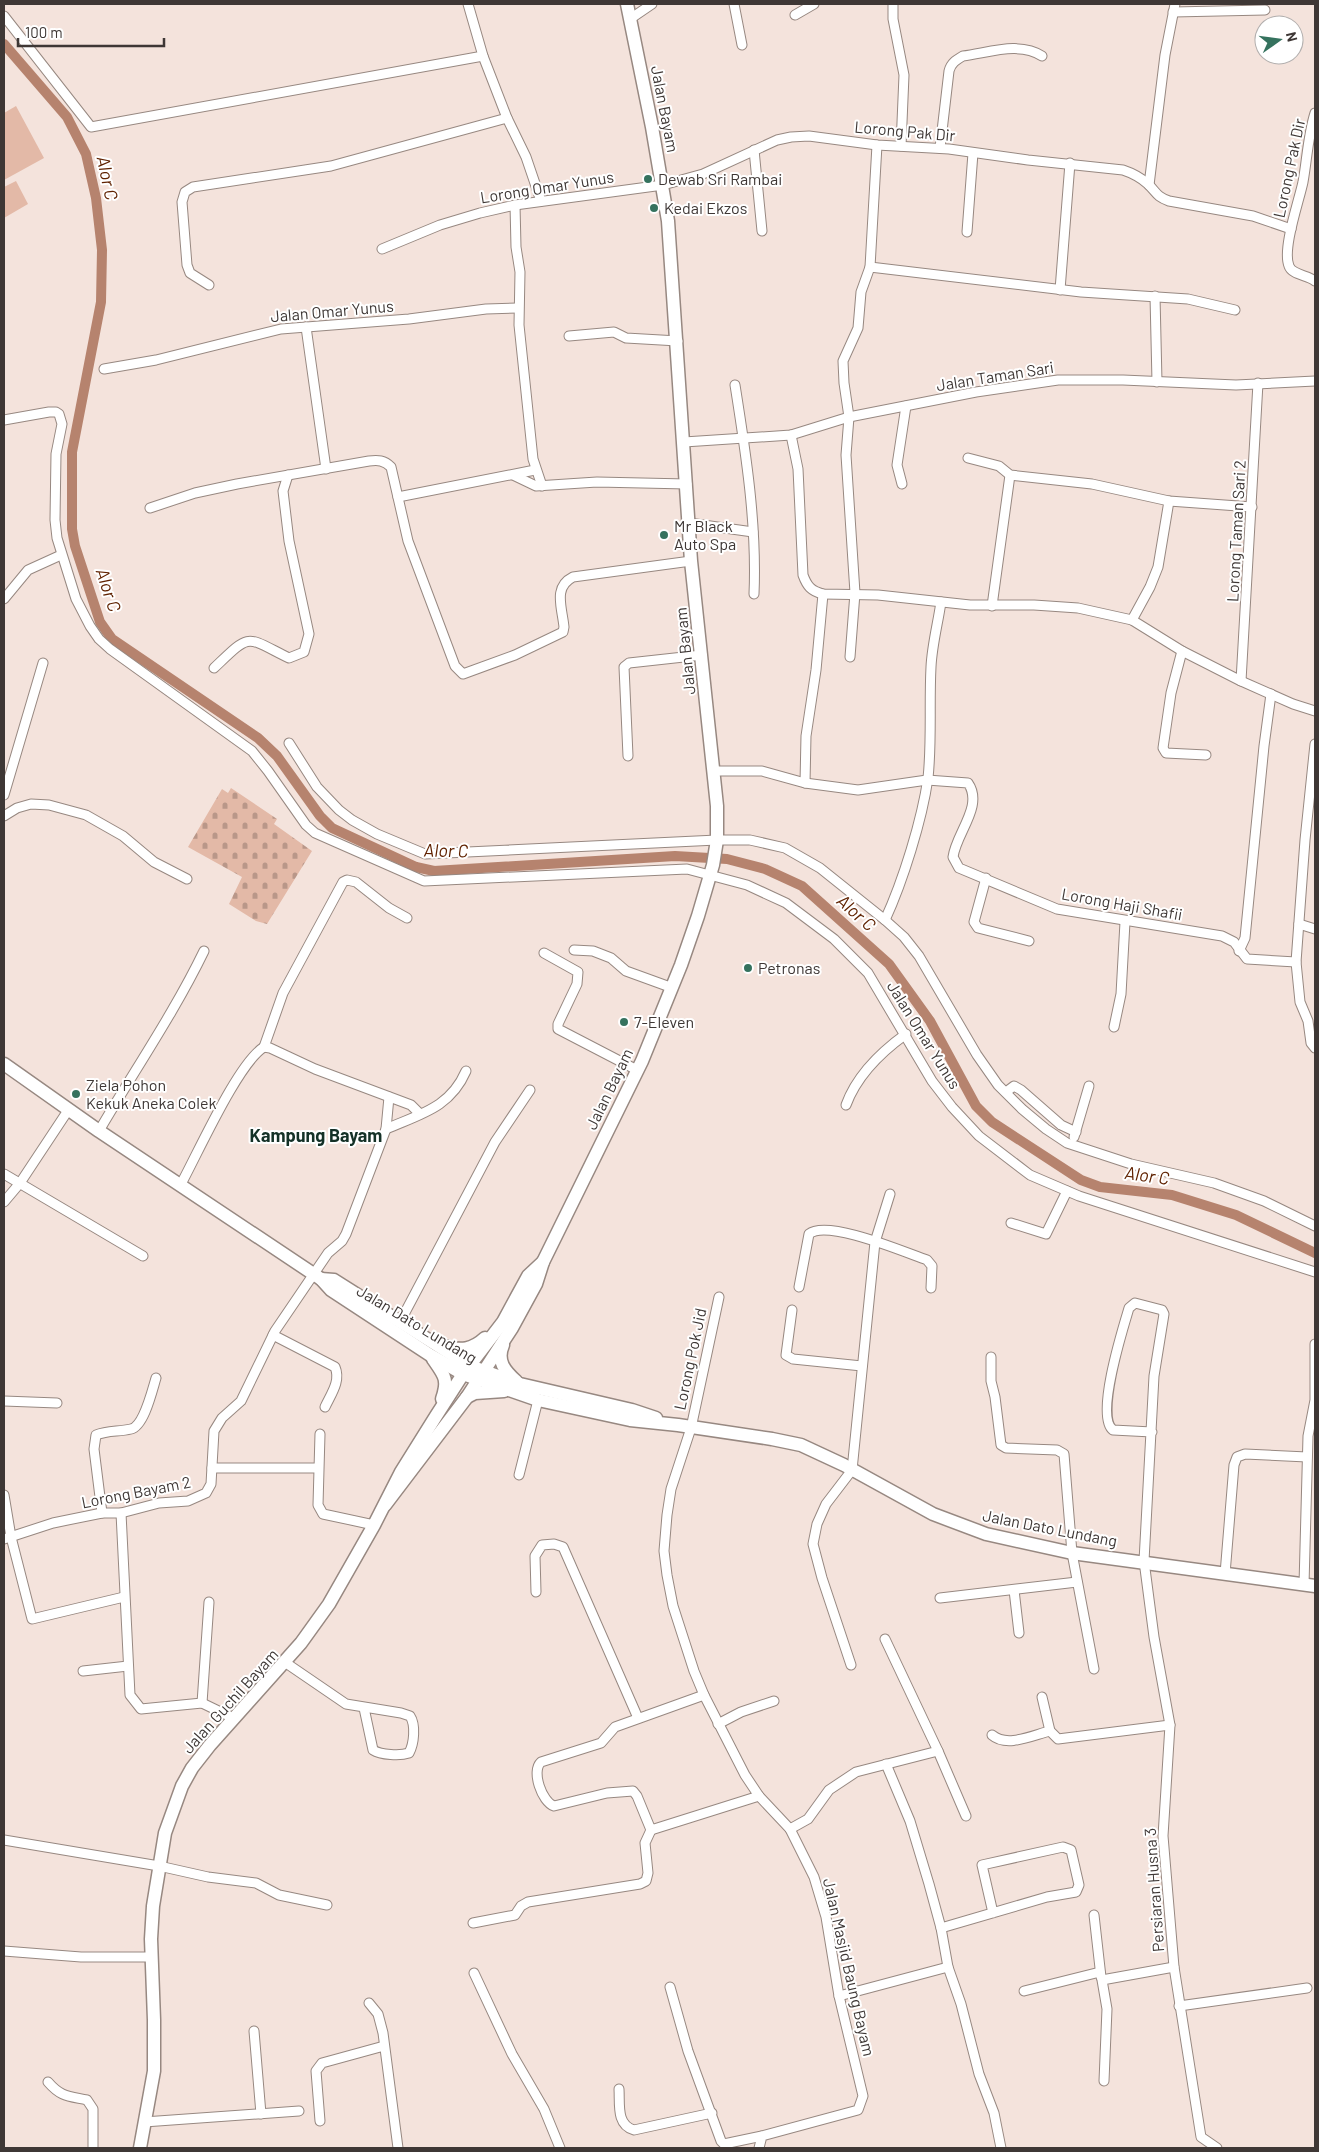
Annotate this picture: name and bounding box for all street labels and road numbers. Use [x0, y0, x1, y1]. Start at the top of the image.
street label: Jalan Bayam [648, 64, 683, 154]
street label: Lorong Pak Dir [1269, 116, 1308, 219]
street label: Lorong Pak Dir [854, 117, 956, 144]
street label: Lorong Omar Yunus [479, 167, 615, 206]
street label: Jalan Omar Yunus [270, 296, 394, 325]
street label: Jalan Taman Sari [935, 357, 1055, 394]
street label: Lorong Taman Sari 2 [1222, 460, 1249, 602]
street label: Jalan Bayam [670, 606, 699, 696]
street label: Lorong Haji Shafii [1060, 884, 1184, 924]
street label: Jalan Omar Yunus [884, 977, 965, 1092]
street label: Jalan Bayam [581, 1045, 636, 1132]
street label: Jalan Dato Lundang [354, 1280, 481, 1367]
street label: Lorong Pok Jid [669, 1306, 710, 1412]
street label: Lorong Bayam 2 [80, 1472, 192, 1511]
street label: Jalan Dato Lundang [981, 1505, 1119, 1550]
street label: Jalan Guchil Bayam [178, 1645, 282, 1757]
street label: Persiaran Husna 3 [1140, 1827, 1167, 1953]
street label: Jalan Masjid Baung Bayam [820, 1876, 879, 2058]

